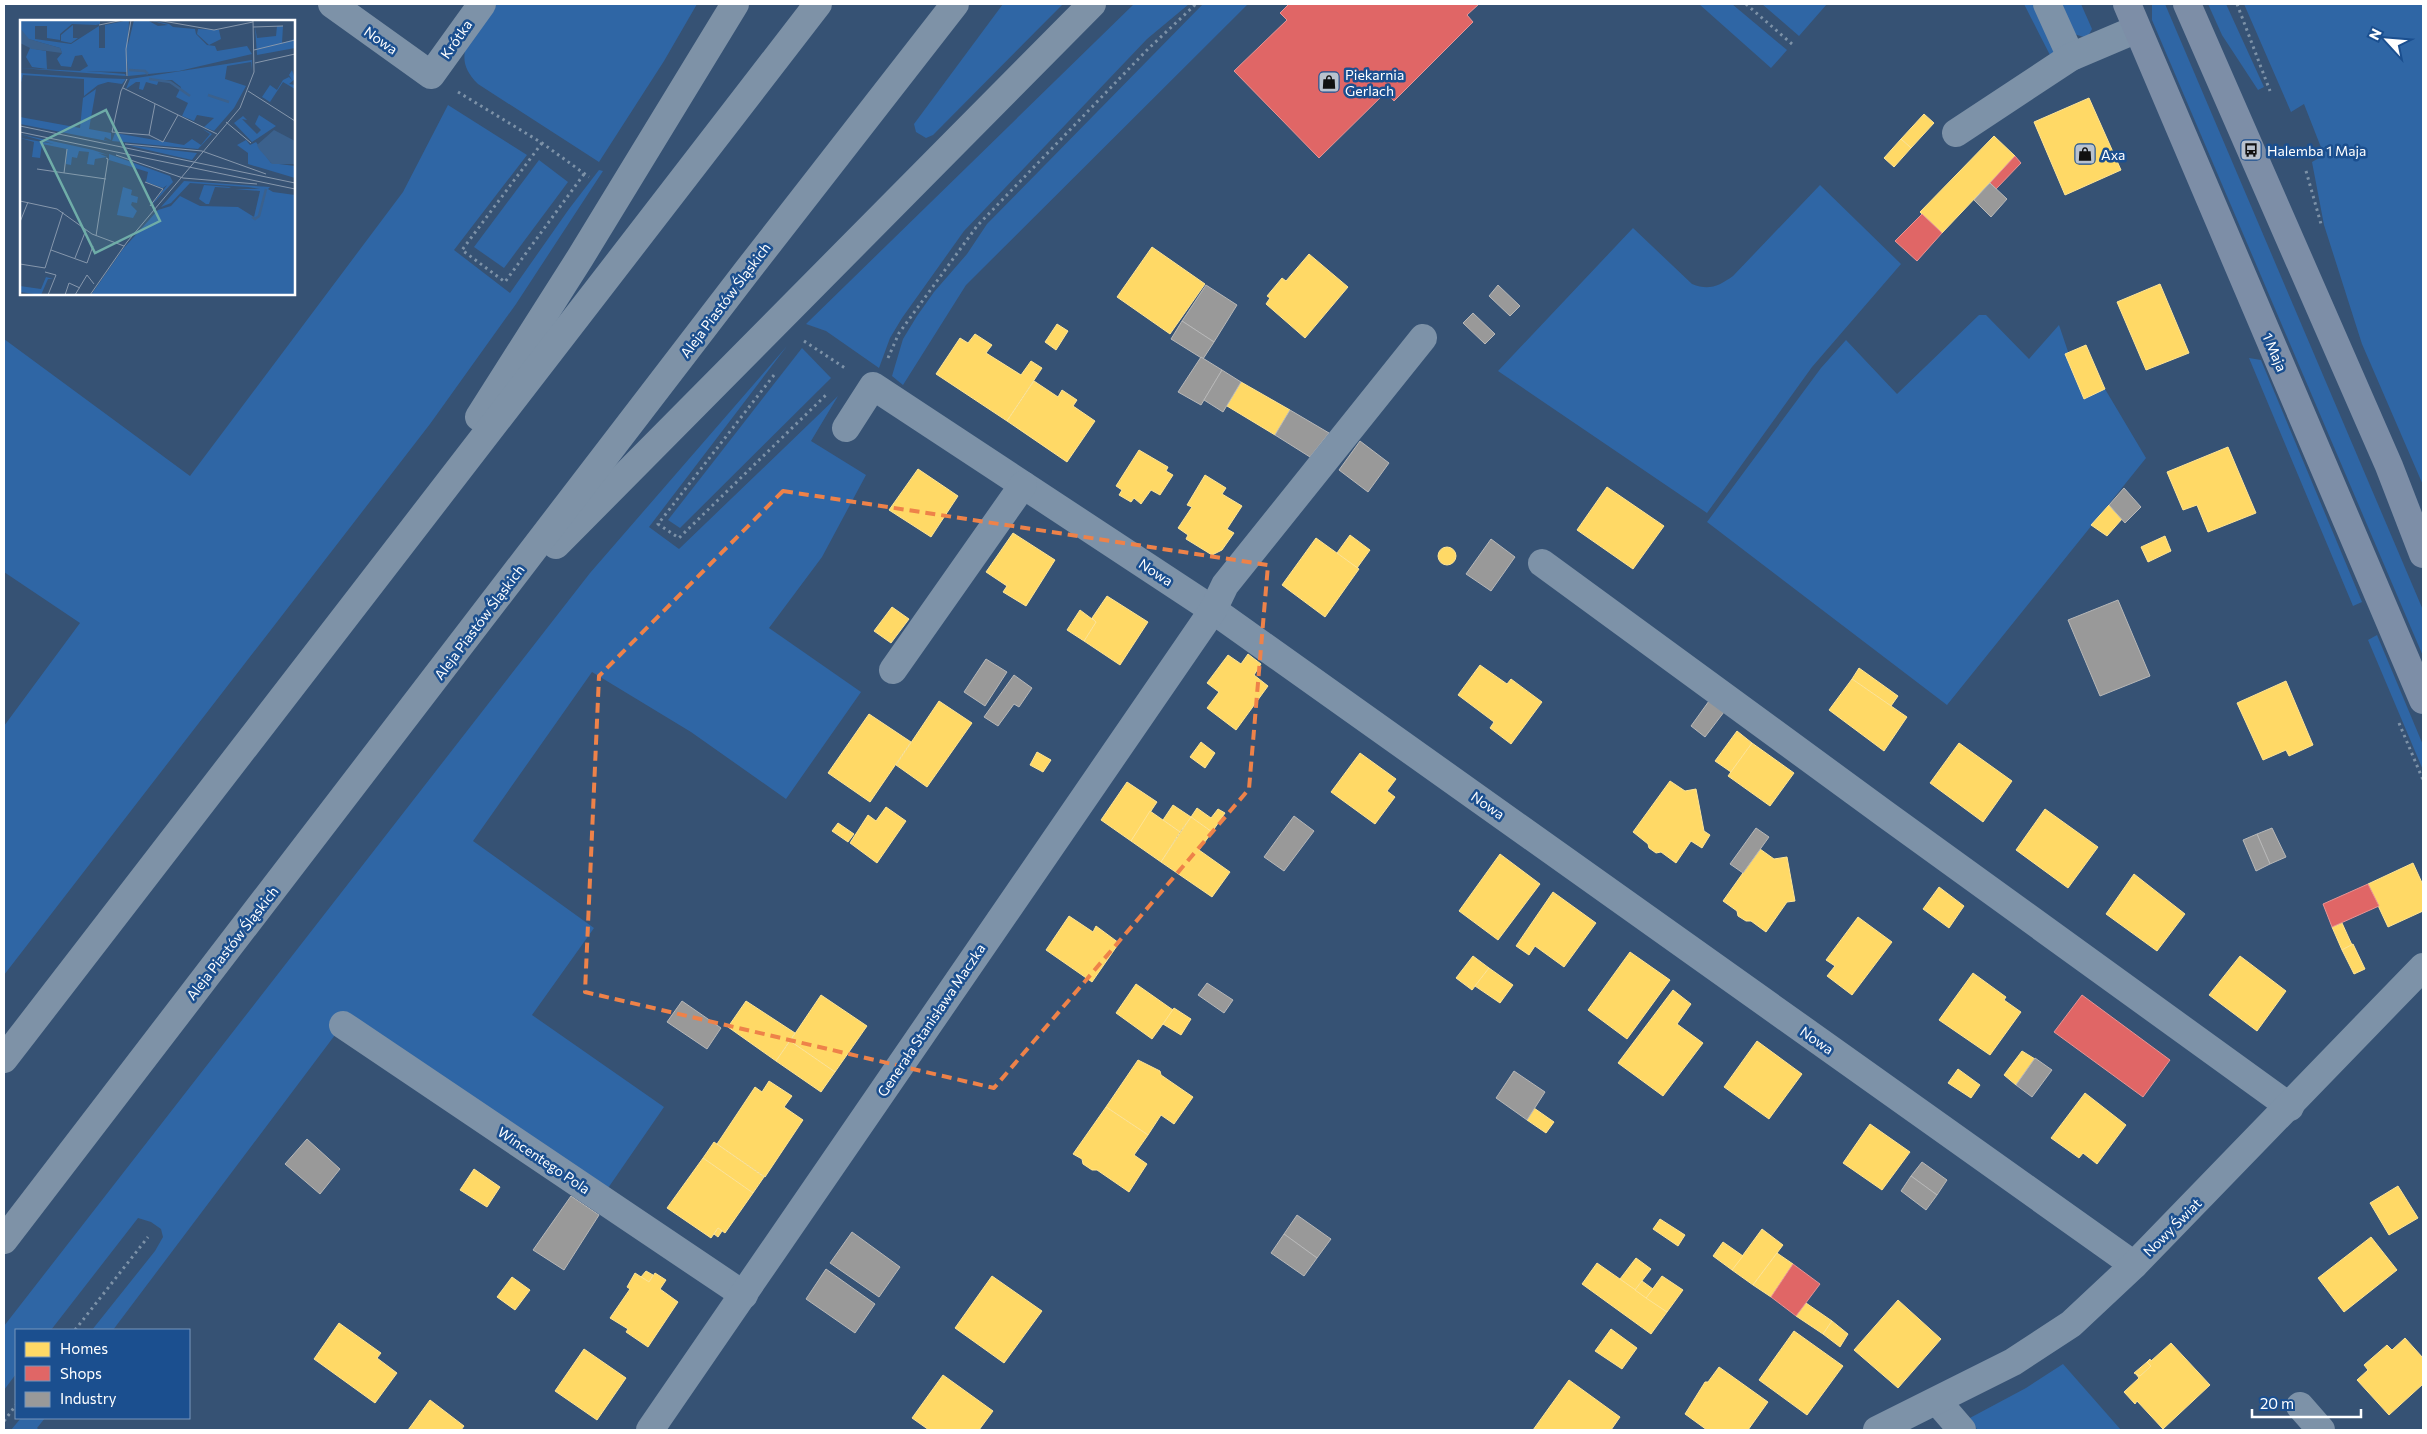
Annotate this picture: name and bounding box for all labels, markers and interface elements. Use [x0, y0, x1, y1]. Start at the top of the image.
north arrow [2362, 15, 2412, 65]
street label: Krótka [437, 16, 475, 62]
inset map [20, 20, 295, 295]
street label: Nowa [361, 22, 401, 58]
text: N [2365, 26, 2385, 43]
place label: Piekarnia Gerlach [1345, 66, 1404, 99]
shop icon: Piekarnia Gerlach [1317, 70, 1341, 94]
bus stop icon: Halemba 1 Maja [2239, 138, 2263, 162]
shop icon: Axa [2073, 142, 2097, 166]
place label: Halemba 1 Maja [2267, 142, 2366, 159]
place label: Axa [2101, 146, 2125, 163]
street label: Aleja Piastów Śląskich [676, 239, 774, 361]
street label: 1 Maja [2259, 330, 2291, 374]
street label: Nowa [1136, 555, 1176, 589]
street label: Aleja Piastów Śląskich [430, 561, 528, 683]
street label: Nowa [1468, 787, 1508, 823]
street label: Aleja Piastów Śląskich [182, 883, 282, 1003]
street label: Generała Stanisława Maczka [873, 940, 989, 1100]
street label: Nowa [1797, 1022, 1837, 1058]
street label: Wincentego Pola [495, 1123, 593, 1197]
street label: Nowy Świat [2139, 1194, 2205, 1260]
legend [15, 1329, 190, 1419]
text: Homes [60, 1339, 108, 1357]
text: Shops [60, 1364, 102, 1382]
scale bar [2252, 1386, 2361, 1418]
text: Industry [60, 1389, 117, 1407]
text: 20 m [2260, 1394, 2294, 1412]

